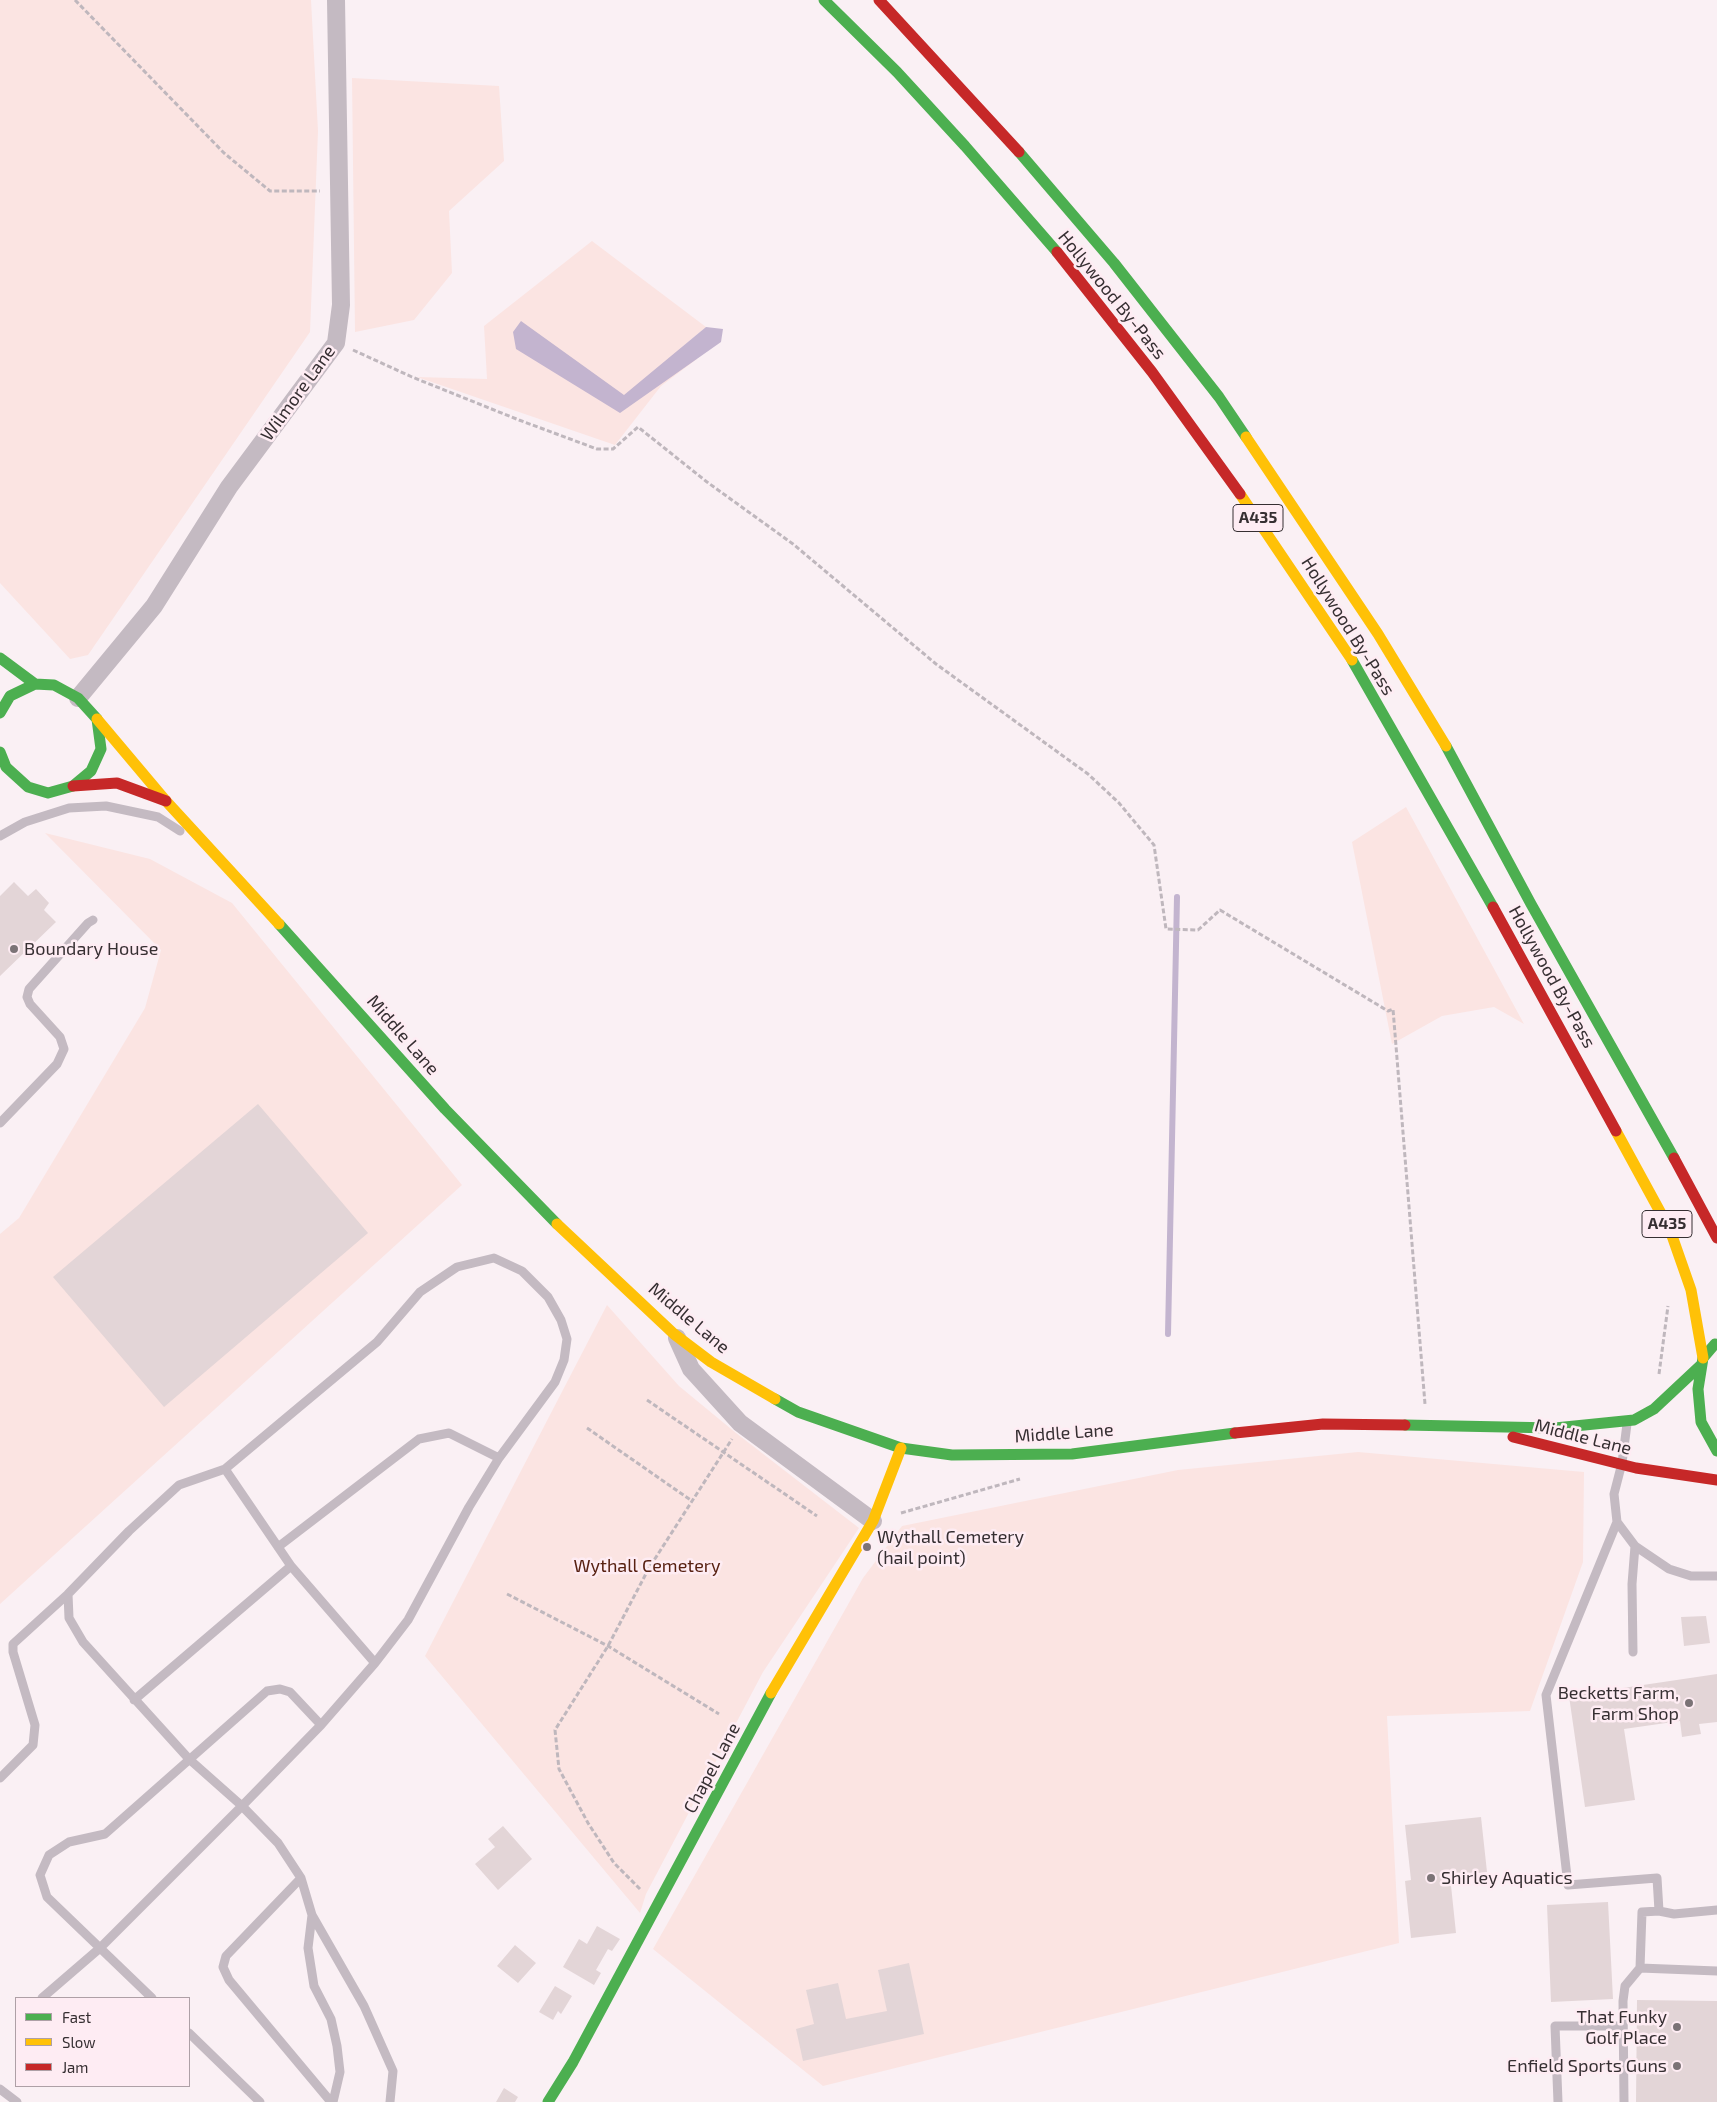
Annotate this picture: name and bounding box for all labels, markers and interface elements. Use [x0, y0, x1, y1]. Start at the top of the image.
street label: Hollywood By-Pass [1054, 226, 1170, 364]
street label: Wilmore Lane [256, 341, 340, 445]
road number: A435 [1233, 504, 1283, 532]
street label: Hollywood By-Pass [1297, 553, 1399, 699]
street label: Hollywood By-Pass [1504, 902, 1600, 1052]
place label: Boundary House [24, 938, 158, 960]
marker: Boundary House [8, 943, 20, 955]
street label: Middle Lane [362, 990, 444, 1080]
road number: A435 [1642, 1210, 1692, 1238]
street label: Middle Lane [644, 1278, 734, 1358]
street label: Middle Lane [1532, 1415, 1634, 1459]
street label: Middle Lane [1014, 1419, 1114, 1447]
place label: Wythall Cemetery (hail point) [877, 1526, 1024, 1568]
marker: Wythall Cemetery (hail point) [861, 1541, 873, 1553]
park label: Wythall Cemetery [573, 1555, 721, 1577]
place label: Becketts Farm, Farm Shop [1558, 1682, 1679, 1725]
marker: Becketts Farm, Farm Shop [1683, 1697, 1695, 1709]
street label: Chapel Lane [679, 1719, 745, 1817]
place label: Shirley Aquatics [1441, 1867, 1573, 1889]
marker: Shirley Aquatics [1425, 1872, 1437, 1884]
legend [15, 1997, 190, 2087]
place label: That Funky Golf Place [1577, 2006, 1667, 2048]
text: Fast [62, 2008, 91, 2026]
marker: That Funky Golf Place [1671, 2021, 1683, 2033]
text: Slow [62, 2033, 96, 2051]
place label: Enfield Sports Guns [1507, 2055, 1667, 2077]
text: Jam [62, 2058, 88, 2076]
marker: Enfield Sports Guns [1671, 2060, 1683, 2072]

